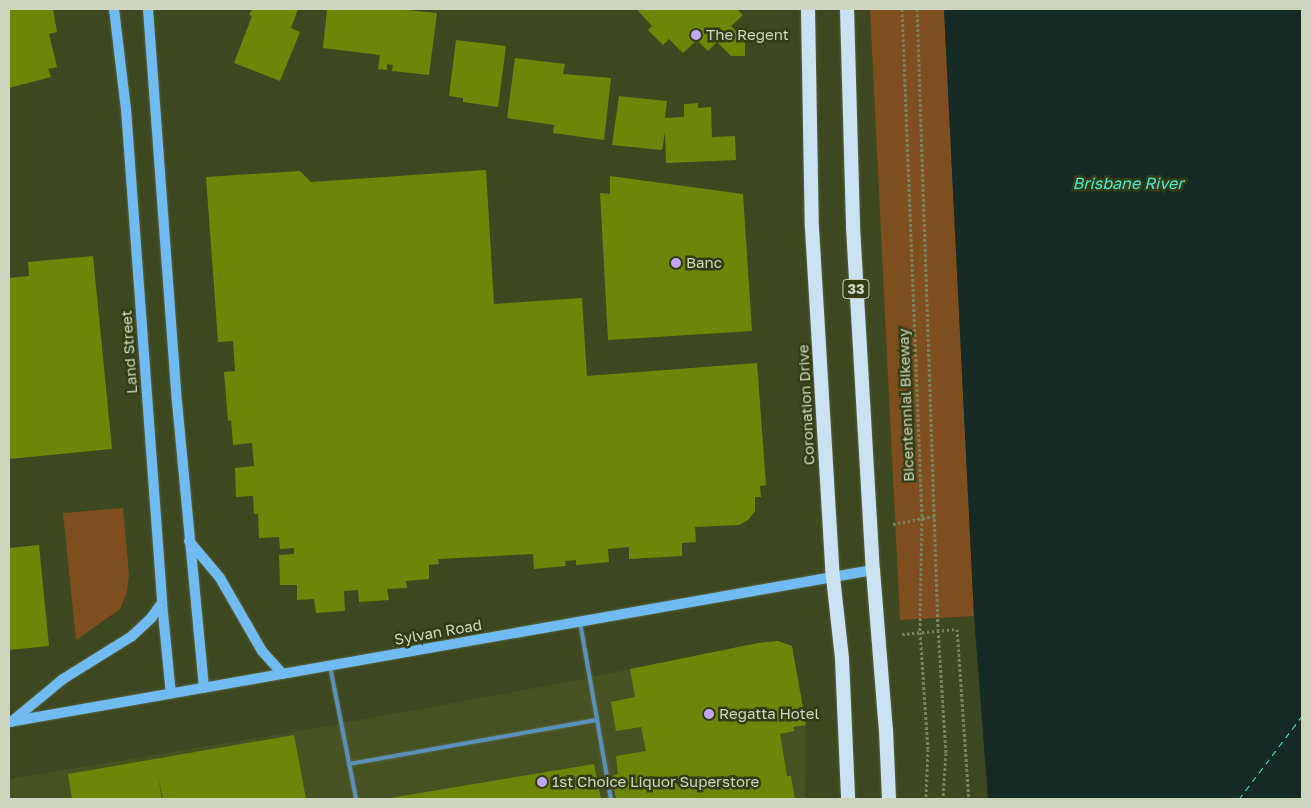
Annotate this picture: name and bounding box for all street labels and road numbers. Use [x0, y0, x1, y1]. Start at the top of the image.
road number: 33 [842, 278, 870, 300]
street label: Land Street [117, 310, 141, 394]
street label: Bicentennial Bikeway [894, 328, 918, 482]
street label: Coronation Drive [794, 344, 818, 466]
street label: Sylvan Road [393, 615, 483, 649]

